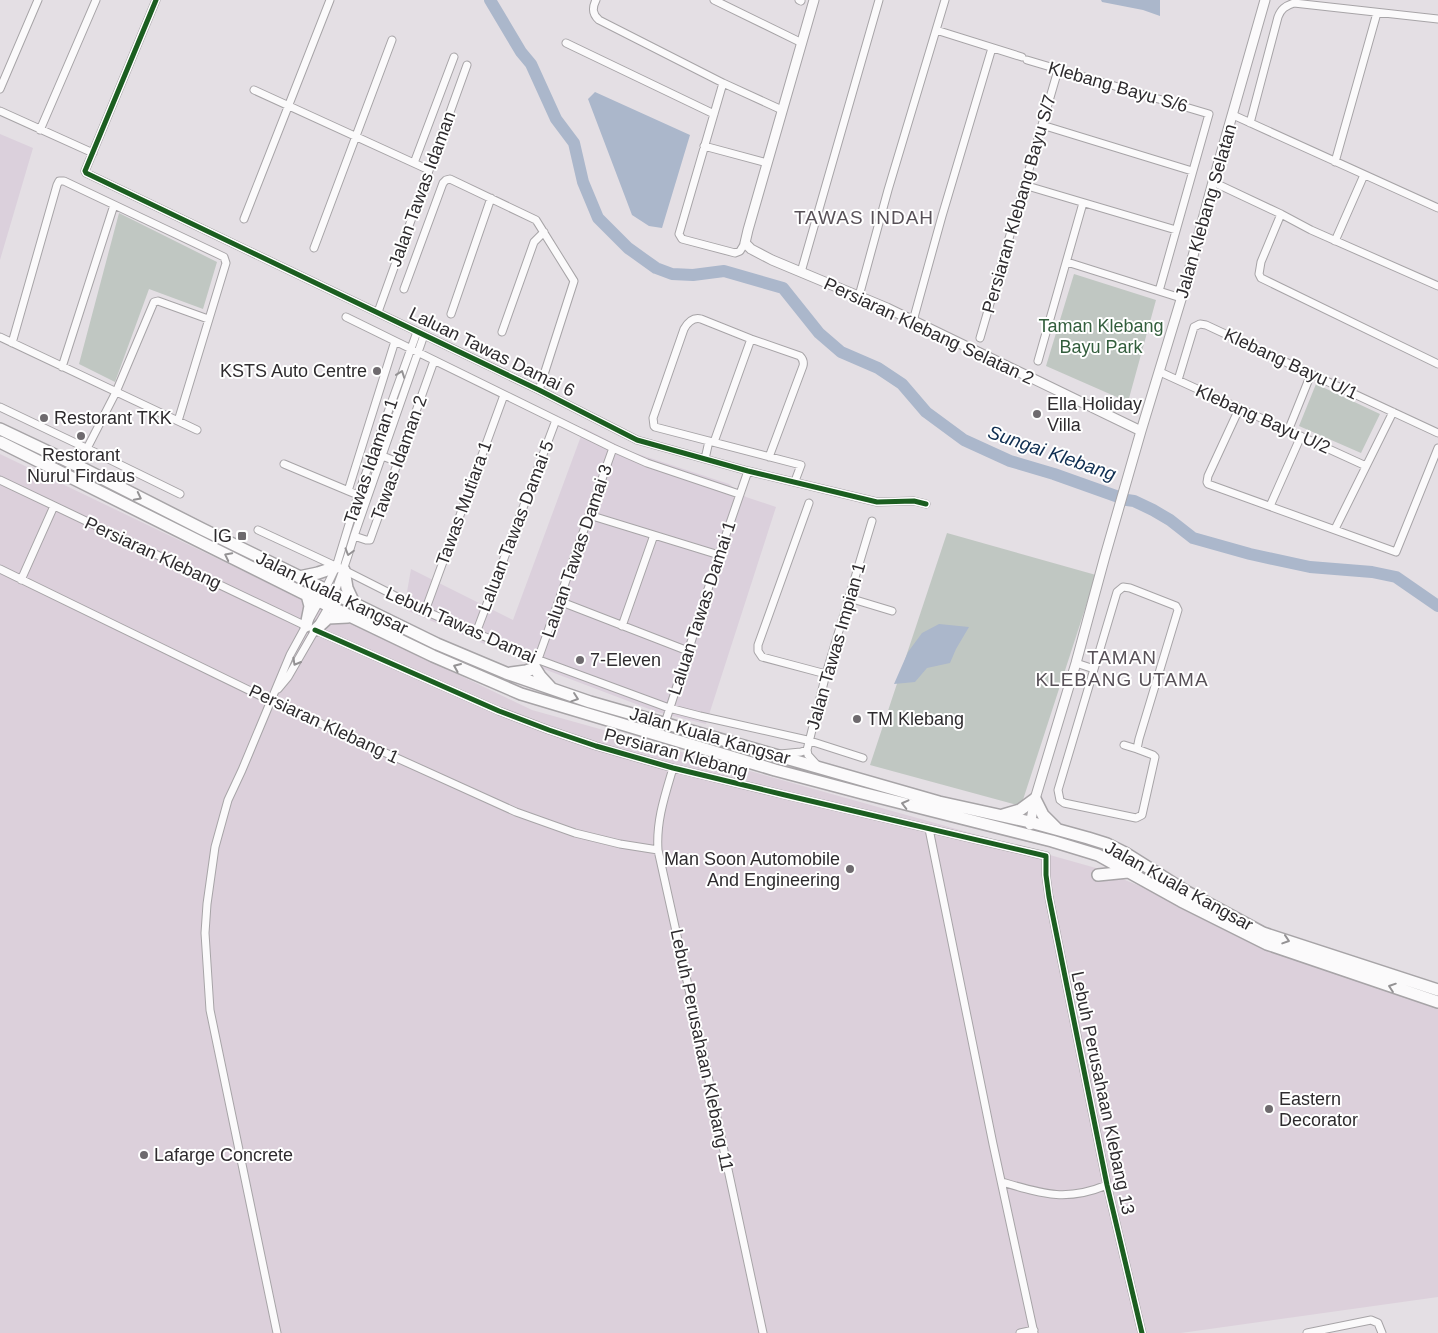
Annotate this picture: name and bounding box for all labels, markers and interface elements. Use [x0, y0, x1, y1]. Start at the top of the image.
street label: Klebang Bayu S/6 [1046, 58, 1190, 116]
street label: Persiaran Klebang Bayu S/7 [978, 93, 1060, 315]
street label: Jalan Tawas Idaman [385, 109, 459, 269]
street label: Jalan Klebang Selatan [1172, 122, 1240, 300]
district label: TAWAS INDAH [794, 207, 934, 228]
street label: Persiaran Klebang Selatan 2 [821, 274, 1037, 388]
street label: Laluan Tawas Damai 6 [406, 303, 578, 401]
park label: Taman Klebang Bayu Park [1038, 316, 1164, 357]
street label: Klebang Bayu U/1 [1221, 324, 1361, 404]
place label: KSTS Auto Centre [220, 361, 367, 381]
marker: KSTS Auto Centre [371, 365, 383, 377]
one-way arrow [395, 370, 405, 379]
street label: Klebang Bayu U/2 [1193, 380, 1333, 458]
street label: Tawas Idaman 2 [367, 393, 431, 523]
place label: Ella Holiday Villa [1047, 394, 1142, 435]
street label: Tawas Idaman 1 [340, 396, 402, 526]
place label: Restorant TKK [54, 408, 172, 428]
marker: Ella Holiday Villa [1031, 408, 1043, 420]
marker: Restorant TKK [38, 412, 50, 424]
water label: Sungai Klebang [985, 421, 1119, 485]
marker: Restorant Nurul Firdaus [75, 430, 87, 442]
street label: Tawas Mutiara 1 [432, 438, 496, 568]
street label: Laluan Tawas Damai 5 [474, 438, 558, 614]
place label: Restorant Nurul Firdaus [27, 445, 135, 486]
street label: Laluan Tawas Damai 3 [538, 462, 616, 640]
one-way arrow [133, 491, 142, 501]
street label: Persiaran Klebang [82, 513, 224, 593]
street label: Laluan Tawas Damai 1 [664, 518, 740, 698]
place label: IG [213, 526, 232, 546]
marker: IG [236, 530, 248, 542]
one-way arrow [345, 547, 355, 556]
street label: Jalan Kuala Kangsar [253, 548, 411, 638]
one-way arrow [225, 552, 234, 562]
street label: Jalan Tawas Impian 1 [803, 560, 869, 732]
street label: Lebuh Tawas Damai [383, 583, 539, 667]
district label: TAMAN KLEBANG UTAMA [1035, 647, 1209, 690]
place label: 7-Eleven [590, 650, 661, 670]
marker: 7-Eleven [574, 654, 586, 666]
one-way arrow [293, 657, 303, 666]
one-way arrow [453, 662, 462, 673]
street label: Persiaran Klebang 1 [246, 680, 402, 768]
one-way arrow [570, 692, 579, 702]
street label: Jalan Kuala Kangsar [627, 703, 793, 769]
place label: TM Klebang [867, 709, 964, 729]
marker: TM Klebang [851, 713, 863, 725]
street label: Persiaran Klebang [602, 724, 750, 782]
one-way arrow [901, 799, 910, 810]
street label: Jalan Kuala Kangsar [1102, 837, 1256, 935]
place label: Man Soon Automobile And Engineering [664, 849, 840, 890]
marker: Man Soon Automobile And Engineering [844, 863, 856, 875]
street label: Lebuh Perusahaan Klebang 11 [667, 927, 737, 1173]
one-way arrow [1281, 934, 1290, 944]
street label: Lebuh Perusahaan Klebang 13 [1067, 970, 1139, 1216]
one-way arrow [1388, 982, 1396, 992]
place label: Eastern Decorator [1279, 1089, 1358, 1130]
marker: Eastern Decorator [1263, 1103, 1275, 1115]
place label: Lafarge Concrete [154, 1145, 293, 1165]
marker: Lafarge Concrete [138, 1149, 150, 1161]

